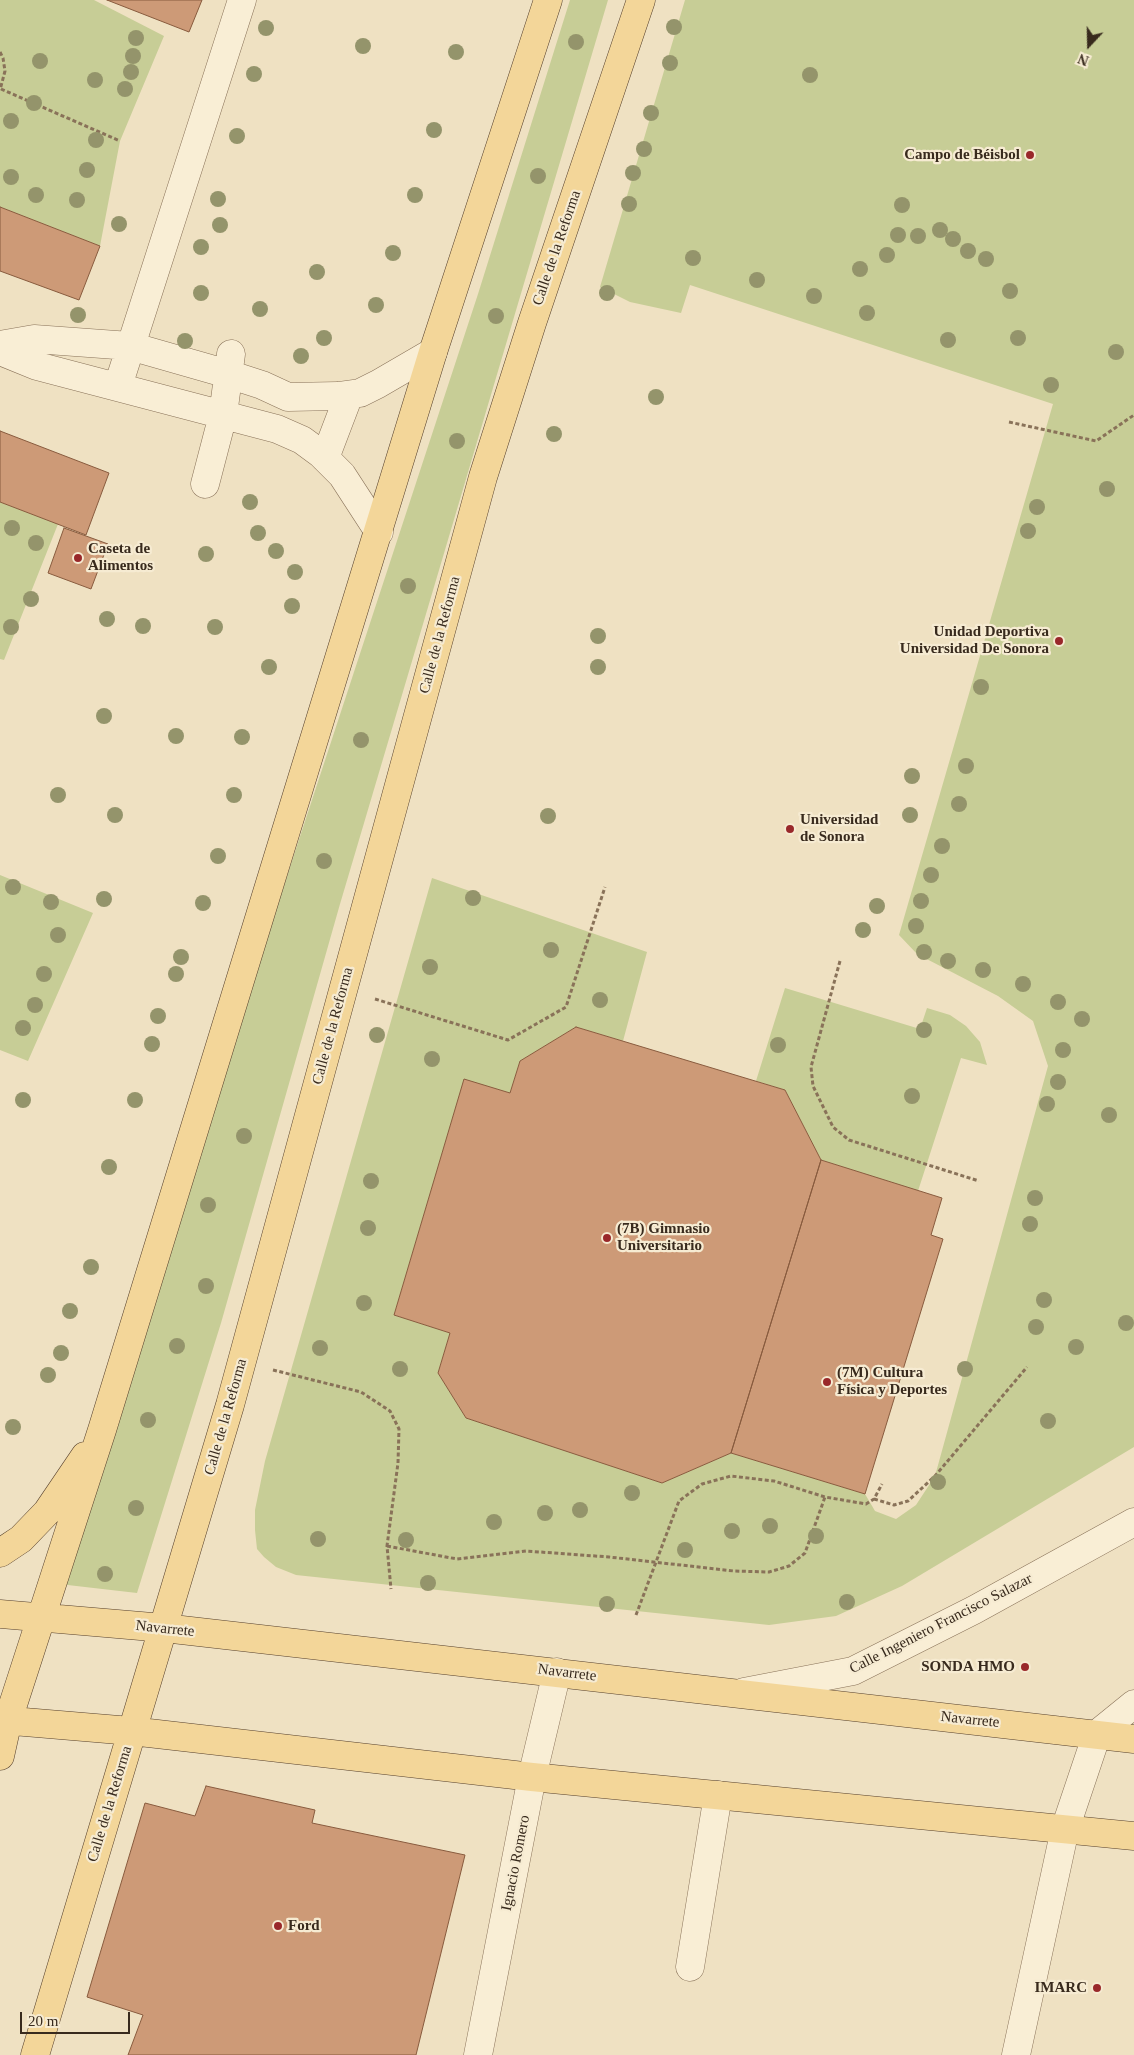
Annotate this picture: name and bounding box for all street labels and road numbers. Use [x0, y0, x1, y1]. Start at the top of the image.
street label: Calle de la Reforma [529, 188, 585, 308]
street label: Calle de la Reforma [416, 575, 464, 695]
street label: Calle de la Reforma [309, 966, 357, 1086]
street label: Calle de la Reforma [201, 1357, 251, 1477]
street label: Calle Ingeniero Francisco Salazar [847, 1570, 1035, 1678]
street label: Navarrete [135, 1617, 195, 1641]
street label: Navarrete [537, 1660, 597, 1686]
street label: Navarrete [940, 1708, 1000, 1732]
street label: Calle de la Reforma [84, 1744, 136, 1864]
street label: Ignacio Romero [498, 1814, 534, 1912]

